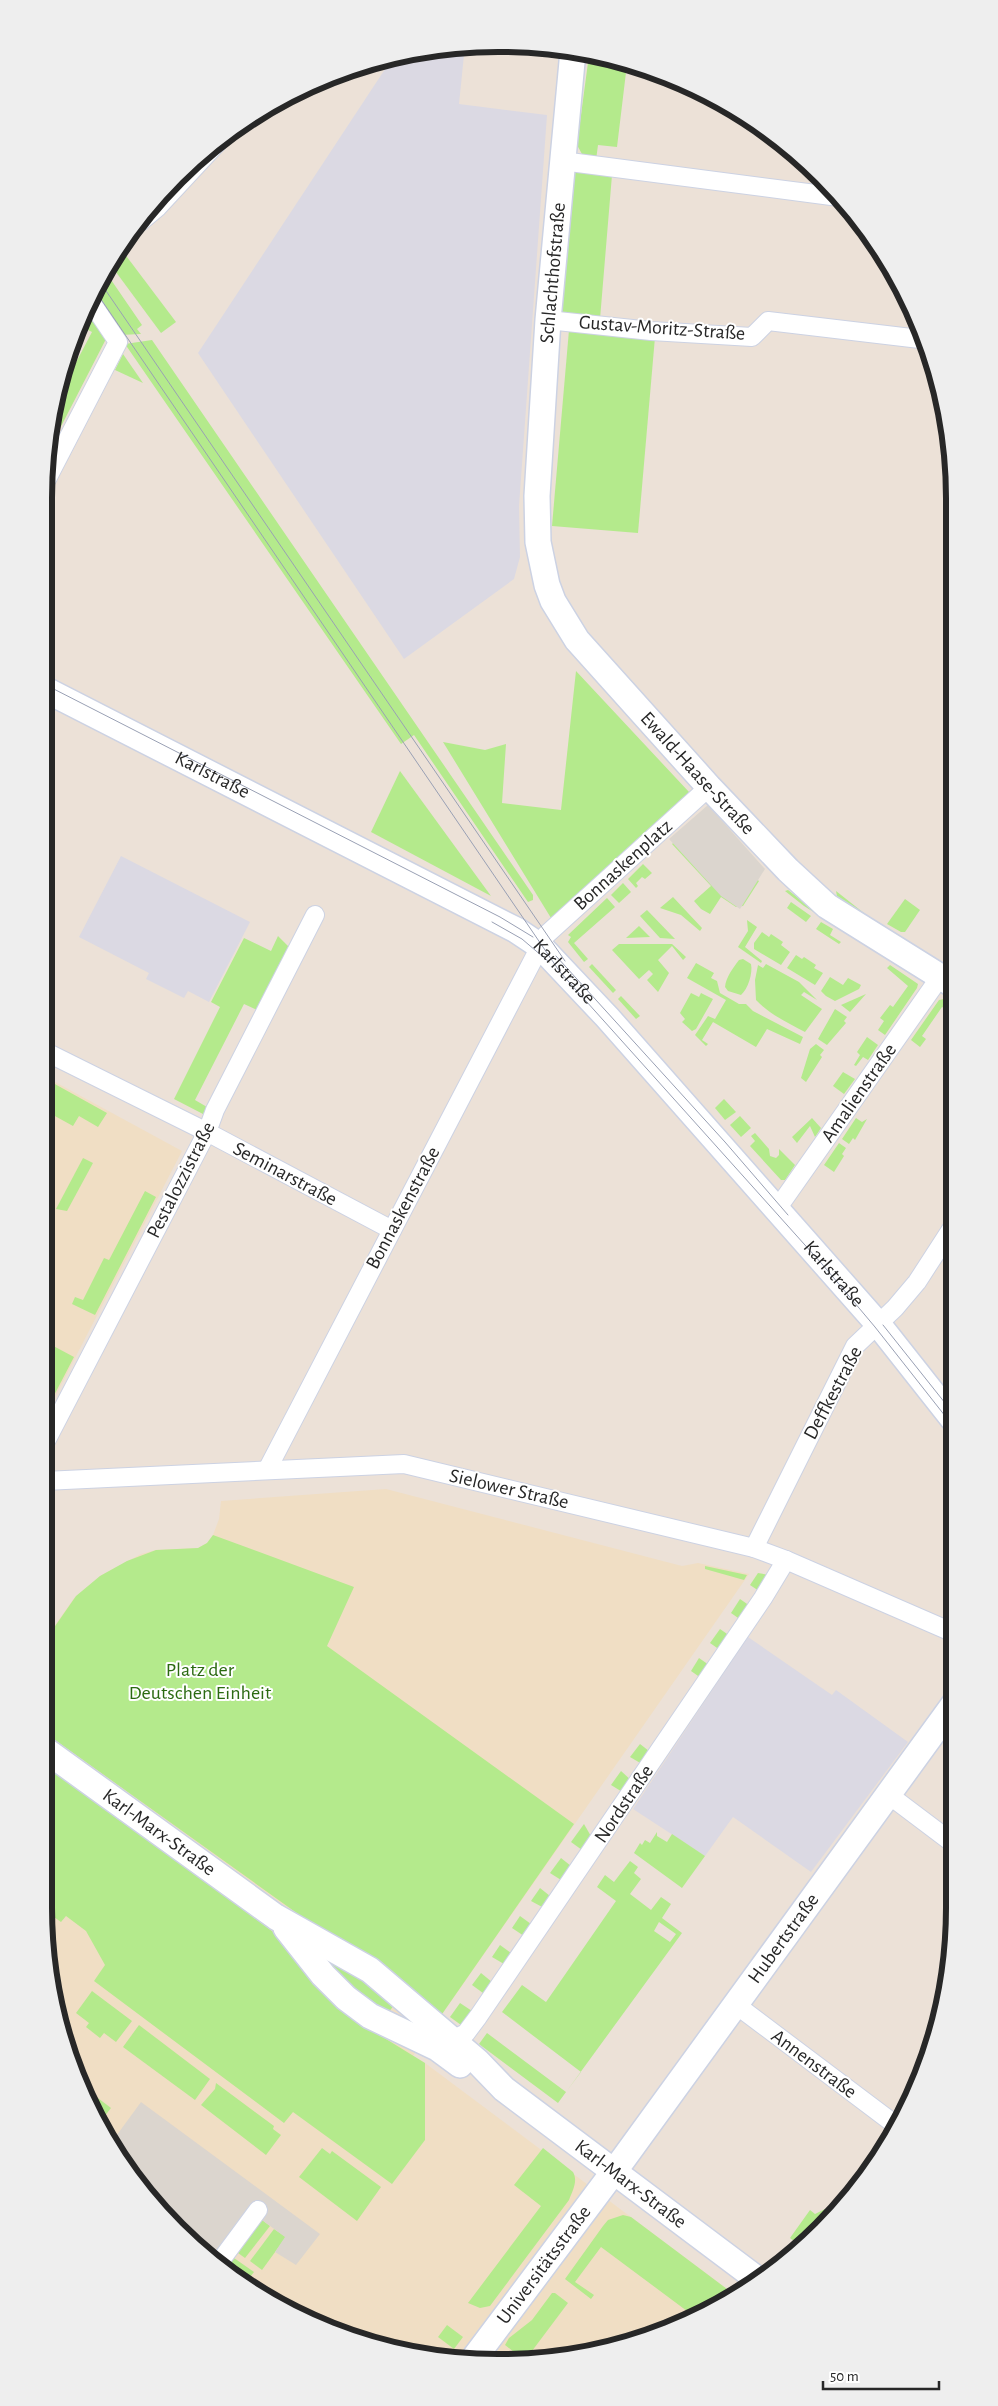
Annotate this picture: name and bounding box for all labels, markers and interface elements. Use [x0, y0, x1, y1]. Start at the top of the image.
street label: Schlachthofstraße [537, 202, 569, 344]
street label: Gustav-Moritz-Straße [578, 312, 746, 344]
street label: Ewald-Haase-Straße [637, 708, 759, 838]
street label: Karlstraße [172, 748, 253, 802]
street label: Bonnaskenplatz [570, 816, 676, 914]
street label: Karlstraße [529, 935, 599, 1008]
street label: Amalienstraße [818, 1040, 900, 1146]
street label: Pestalozzistraße [143, 1119, 219, 1241]
street label: Seminarstraße [230, 1138, 340, 1210]
street label: Bonnaskenstraße [362, 1144, 444, 1272]
street label: Karlstraße [799, 1237, 868, 1311]
street label: Deffkestraße [800, 1343, 866, 1443]
street label: Sielower Straße [447, 1466, 571, 1512]
park label: Platz der Deutschen Einheit [129, 1660, 272, 1703]
street label: Nordstraße [591, 1761, 657, 1847]
street label: Karl-Marx-Straße [99, 1785, 219, 1880]
street label: Hubertstraße [744, 1890, 823, 1987]
street label: Annenstraße [768, 2026, 860, 2102]
street label: Karl-Marx-Straße [571, 2136, 690, 2232]
street label: Universitätsstraße [493, 2202, 595, 2328]
scale bar [823, 2358, 939, 2390]
text: 50 m [830, 2369, 859, 2384]

